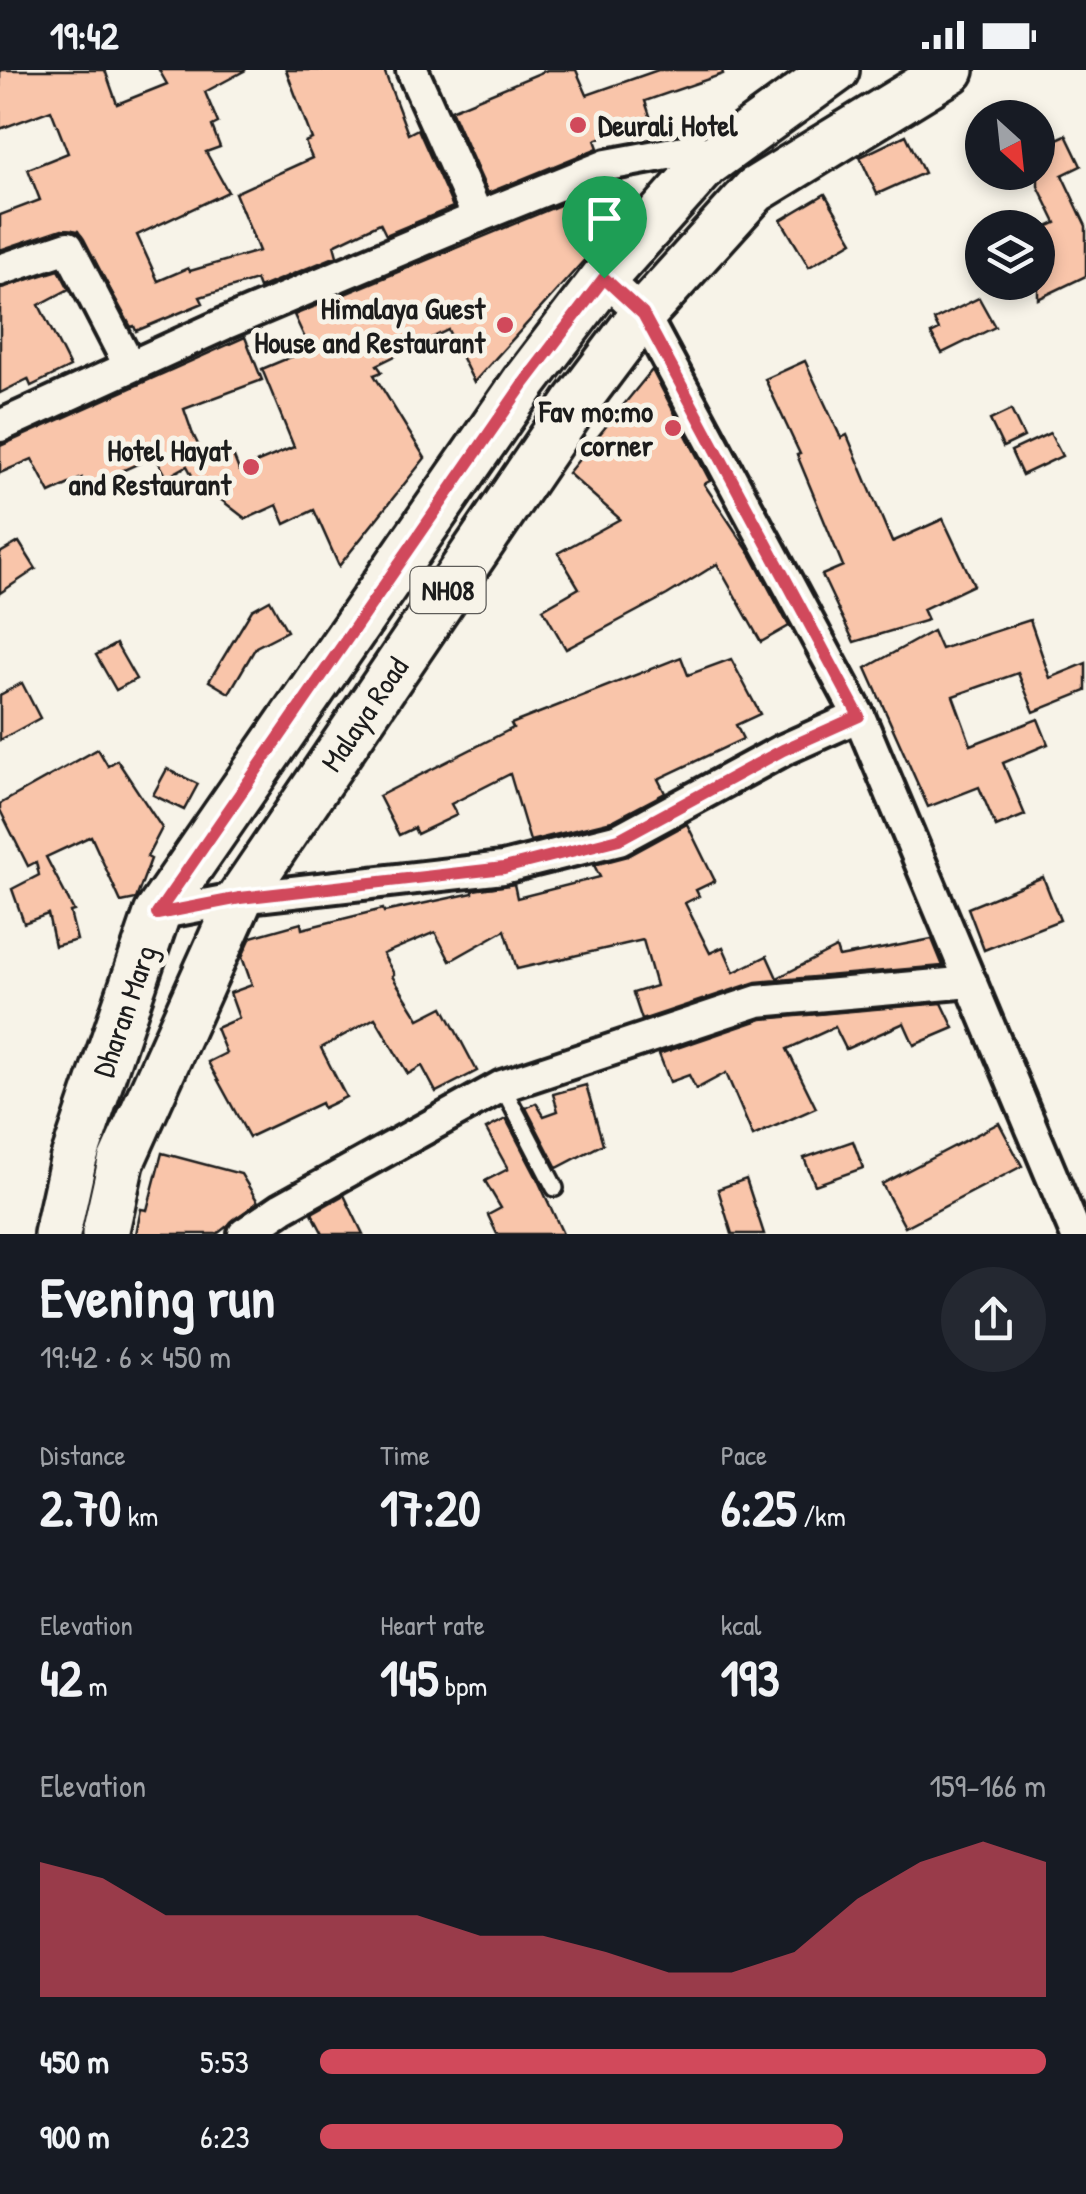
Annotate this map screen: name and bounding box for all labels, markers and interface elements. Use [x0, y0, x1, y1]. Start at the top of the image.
text: 19:42 [50, 9, 119, 61]
north arrow [965, 100, 1055, 190]
map controls [965, 100, 1055, 300]
place label: Deurali Hotel [598, 105, 738, 145]
marker: Deurali Hotel [567, 114, 589, 136]
pin [562, 176, 647, 279]
icon: arrive [577, 191, 632, 246]
button: layers [965, 210, 1055, 300]
place label: Himalaya Guest House and Restaurant [254, 288, 487, 362]
marker: Himalaya Guest House and Restaurant [494, 314, 516, 336]
place label: Fav mo:mo corner [538, 391, 653, 465]
marker: Fav mo:mo corner [662, 417, 684, 439]
place label: Hotel Hayat and Restaurant [69, 430, 233, 504]
marker: Hotel Hayat and Restaurant [240, 456, 262, 478]
road number: NH08 [410, 567, 486, 613]
street label: Malaya Road [311, 649, 417, 779]
street label: Dharan Marg [83, 940, 165, 1082]
text: Evening run [40, 1260, 275, 1334]
button: share [941, 1267, 1046, 1372]
text: 19:42 · 6 × 450 m [40, 1335, 231, 1378]
text: Distance [40, 1436, 126, 1474]
text: Time [380, 1436, 430, 1474]
text: Pace [721, 1436, 767, 1474]
text: 2.70 [40, 1474, 121, 1542]
text: 17:20 [380, 1474, 481, 1542]
text: 6:25 [721, 1474, 797, 1542]
text: km [121, 1497, 158, 1535]
text: /km [797, 1497, 846, 1535]
text: Elevation [40, 1606, 133, 1644]
text: Heart rate [380, 1606, 485, 1644]
text: kcal [721, 1606, 762, 1644]
text: 42 [40, 1644, 82, 1712]
text: 145 [380, 1644, 438, 1712]
text: 193 [721, 1644, 780, 1712]
text: m [82, 1667, 108, 1705]
text: bpm [438, 1667, 487, 1705]
text: Elevation [40, 1764, 146, 1807]
text: 159–166 m [929, 1764, 1046, 1807]
text: 450 m [40, 2040, 109, 2083]
text: 5:53 [200, 2040, 249, 2083]
text: 900 m [40, 2115, 110, 2158]
text: 6:23 [200, 2115, 250, 2158]

